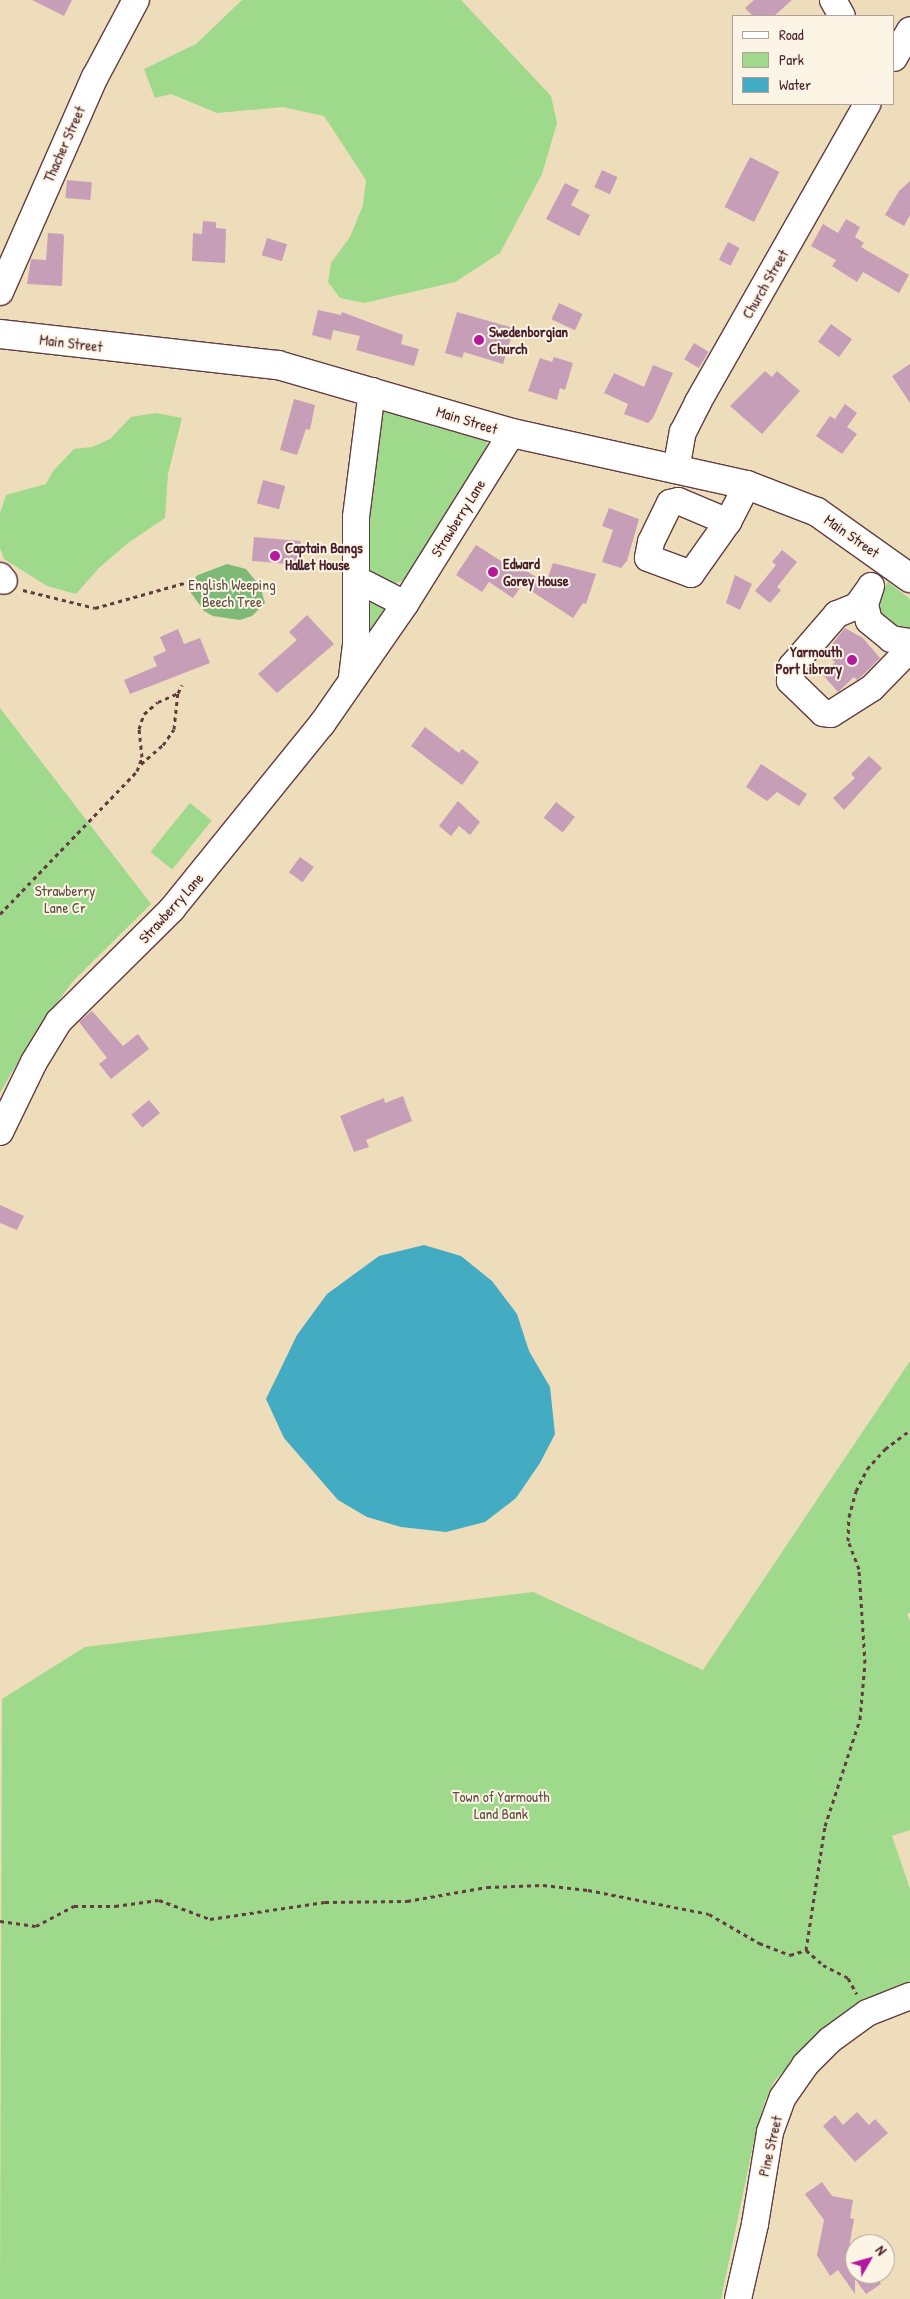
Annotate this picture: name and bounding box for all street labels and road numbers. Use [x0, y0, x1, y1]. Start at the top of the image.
street label: Thacher Street [39, 103, 89, 185]
street label: Church Street [738, 246, 792, 322]
street label: Main Street [38, 330, 104, 356]
street label: Main Street [434, 402, 500, 438]
street label: Strawberry Lane [427, 476, 489, 560]
street label: Main Street [821, 510, 883, 562]
street label: Strawberry Lane [135, 869, 207, 947]
street label: Pine Street [754, 2114, 786, 2178]

